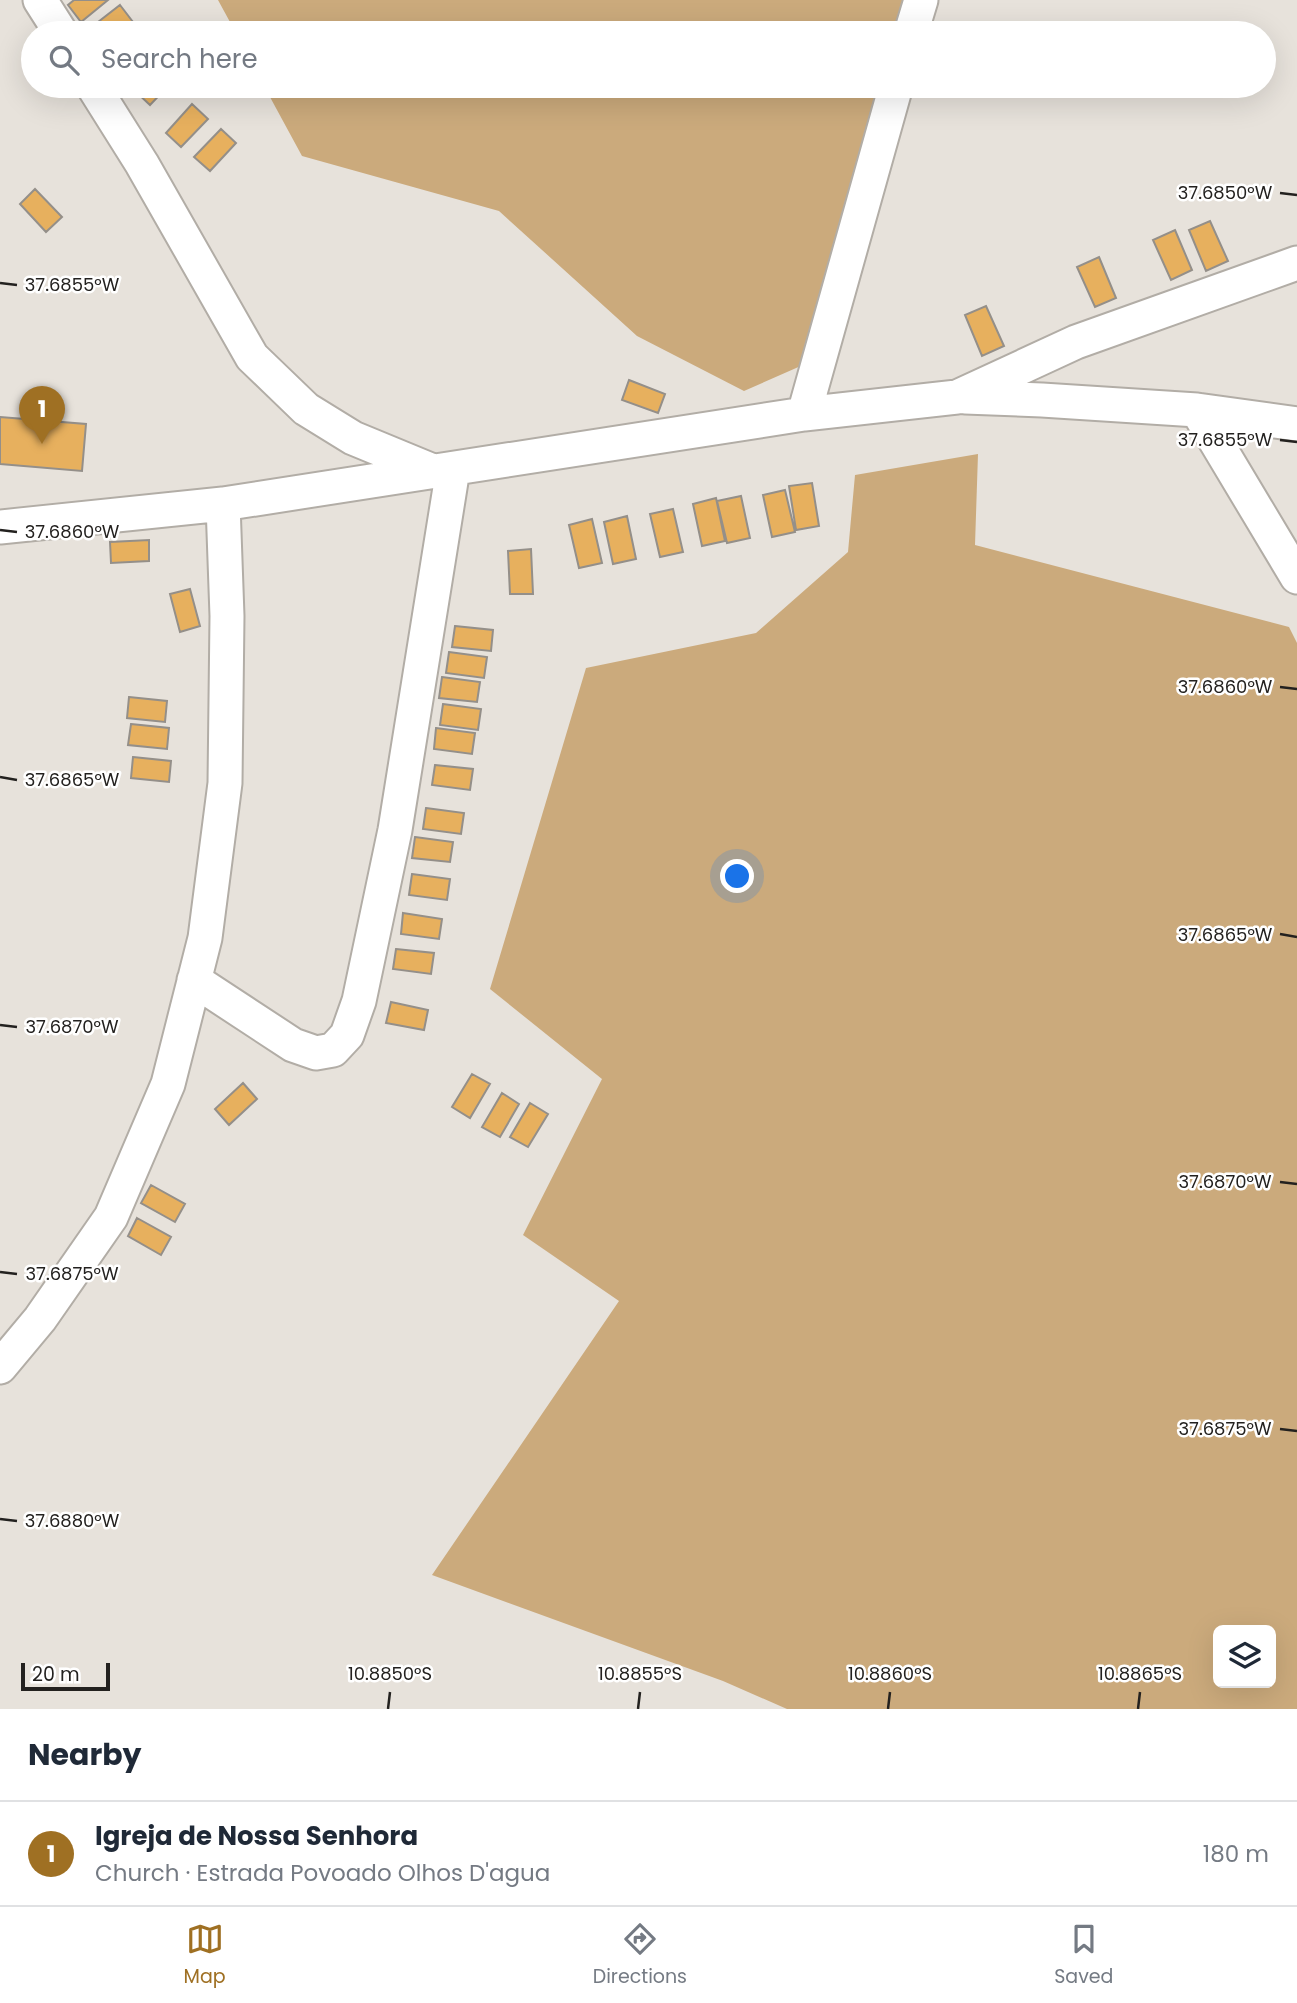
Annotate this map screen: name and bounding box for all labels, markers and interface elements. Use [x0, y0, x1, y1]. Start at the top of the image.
search box [21, 21, 1276, 98]
icon: search [45, 41, 83, 79]
text: Search here [101, 41, 258, 77]
text: 37.6850°W [1178, 180, 1273, 205]
text: 37.6855°W [25, 272, 120, 297]
pin: 1 [19, 386, 65, 444]
text: 37.6855°W [1178, 427, 1273, 452]
text: 37.6860°W [25, 519, 120, 544]
text: 37.6860°W [1178, 674, 1273, 699]
text: 37.6865°W [25, 767, 120, 792]
your location [720, 859, 754, 893]
text: 37.6865°W [1178, 922, 1273, 947]
text: 37.6870°W [25, 1014, 119, 1039]
text: 37.6870°W [1178, 1169, 1272, 1194]
text: 37.6875°W [25, 1261, 119, 1286]
text: 37.6875°W [1178, 1416, 1272, 1441]
text: 37.6880°W [25, 1508, 120, 1533]
map controls [1213, 1625, 1276, 1688]
button: layers [1213, 1625, 1276, 1688]
scale bar [21, 1660, 110, 1692]
text: 20 m [32, 1661, 80, 1688]
text: 10.8850°S [348, 1661, 432, 1686]
text: 10.8855°S [598, 1661, 682, 1686]
text: 10.8860°S [848, 1661, 932, 1686]
text: 10.8865°S [1098, 1661, 1182, 1686]
text: Nearby [28, 1733, 142, 1776]
text: Igreja de Nossa Senhora [95, 1818, 418, 1854]
text: 1 [47, 1838, 55, 1870]
text: 180 m [1203, 1838, 1269, 1870]
text: Church · Estrada Povoado Olhos D'agua [95, 1857, 550, 1889]
tab: Map [184, 1920, 226, 1991]
tab: Directions [593, 1920, 687, 1991]
tab: Saved [1054, 1920, 1113, 1991]

